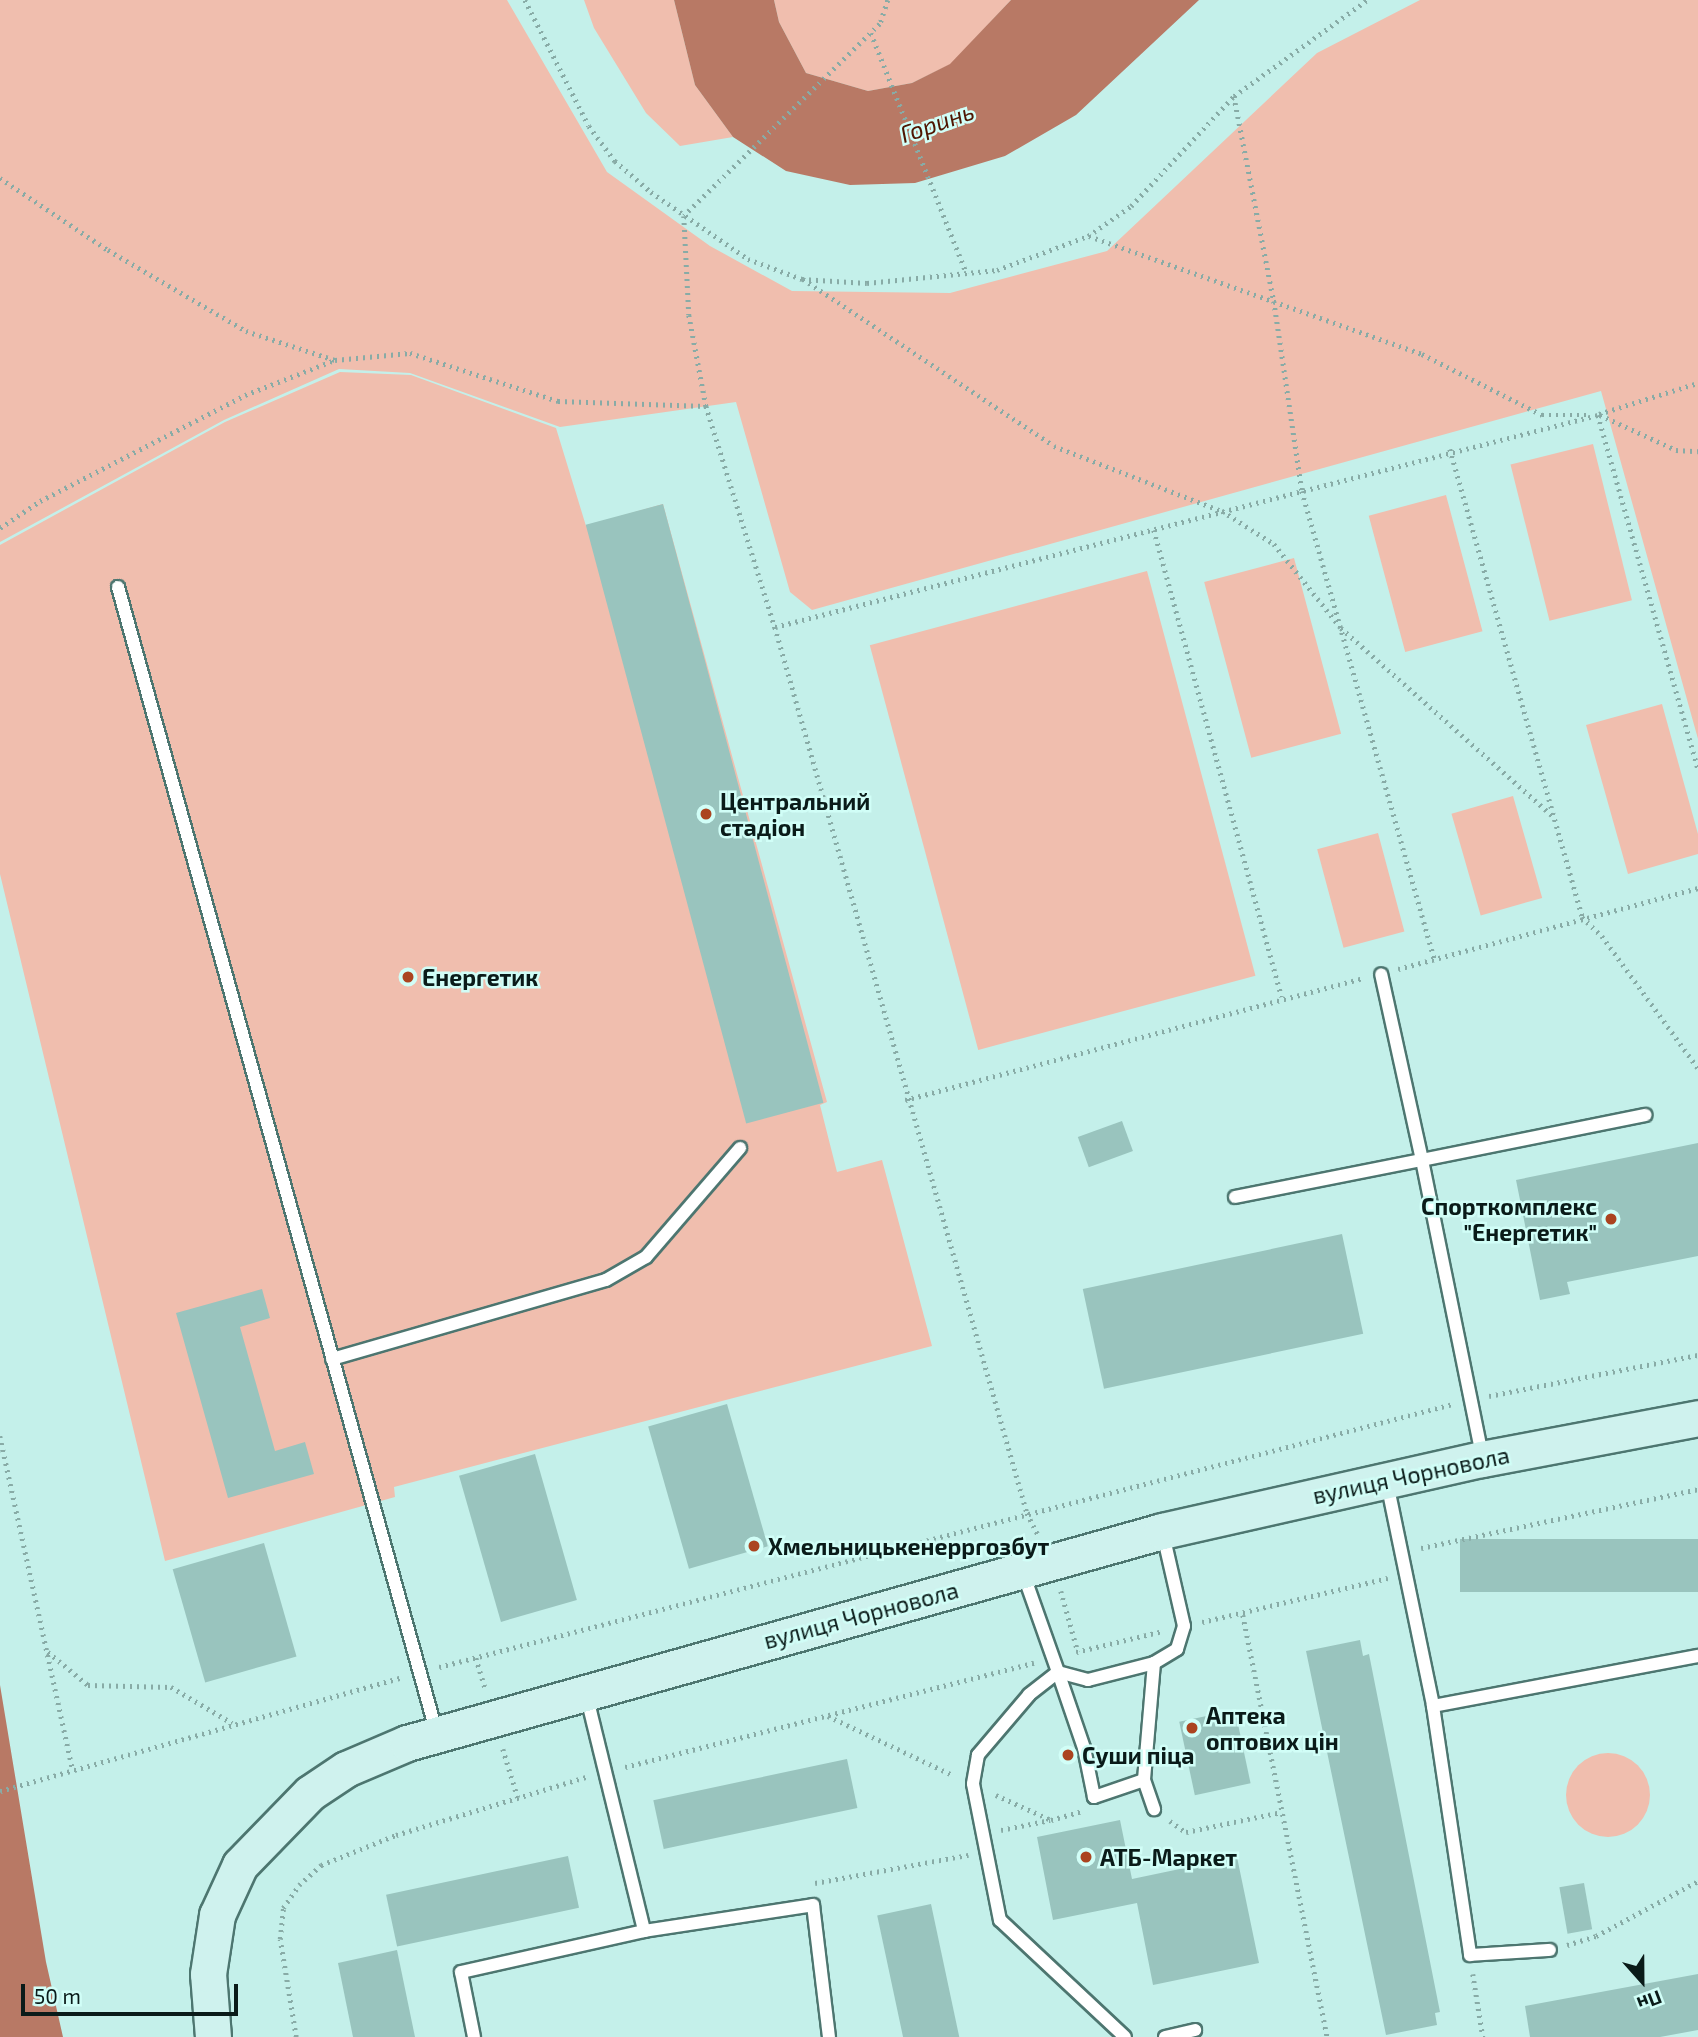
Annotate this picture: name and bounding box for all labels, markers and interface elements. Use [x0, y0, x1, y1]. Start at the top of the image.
water label: Горинь [896, 96, 978, 148]
place label: Центральний стадіон [720, 787, 870, 841]
marker: Центральний стадіон [698, 806, 714, 822]
place label: Енергетик [422, 963, 538, 991]
marker: Енергетик [400, 969, 416, 985]
place label: Спорткомплекс "Енергетик" [1421, 1192, 1597, 1246]
marker: Спорткомплекс "Енергетик" [1603, 1211, 1619, 1227]
street label: вулиця Чорновола [1310, 1441, 1512, 1509]
place label: Хмельницькенерргозбут [768, 1532, 1049, 1560]
marker: Хмельницькенерргозбут [746, 1538, 762, 1554]
street label: вулиця Чорновола [761, 1576, 961, 1654]
place label: Аптека оптових цін [1206, 1701, 1339, 1755]
marker: Аптека оптових цін [1184, 1720, 1200, 1736]
place label: Суши піца [1082, 1741, 1195, 1769]
marker: Суши піца [1060, 1747, 1076, 1763]
place label: АТБ-Маркет [1100, 1843, 1237, 1871]
marker: АТБ-Маркет [1078, 1849, 1094, 1865]
north arrow [1607, 1946, 1677, 2016]
scale bar [24, 1970, 242, 2014]
text: 50 m [34, 1983, 81, 2008]
text: Пн [1634, 1986, 1665, 2016]

